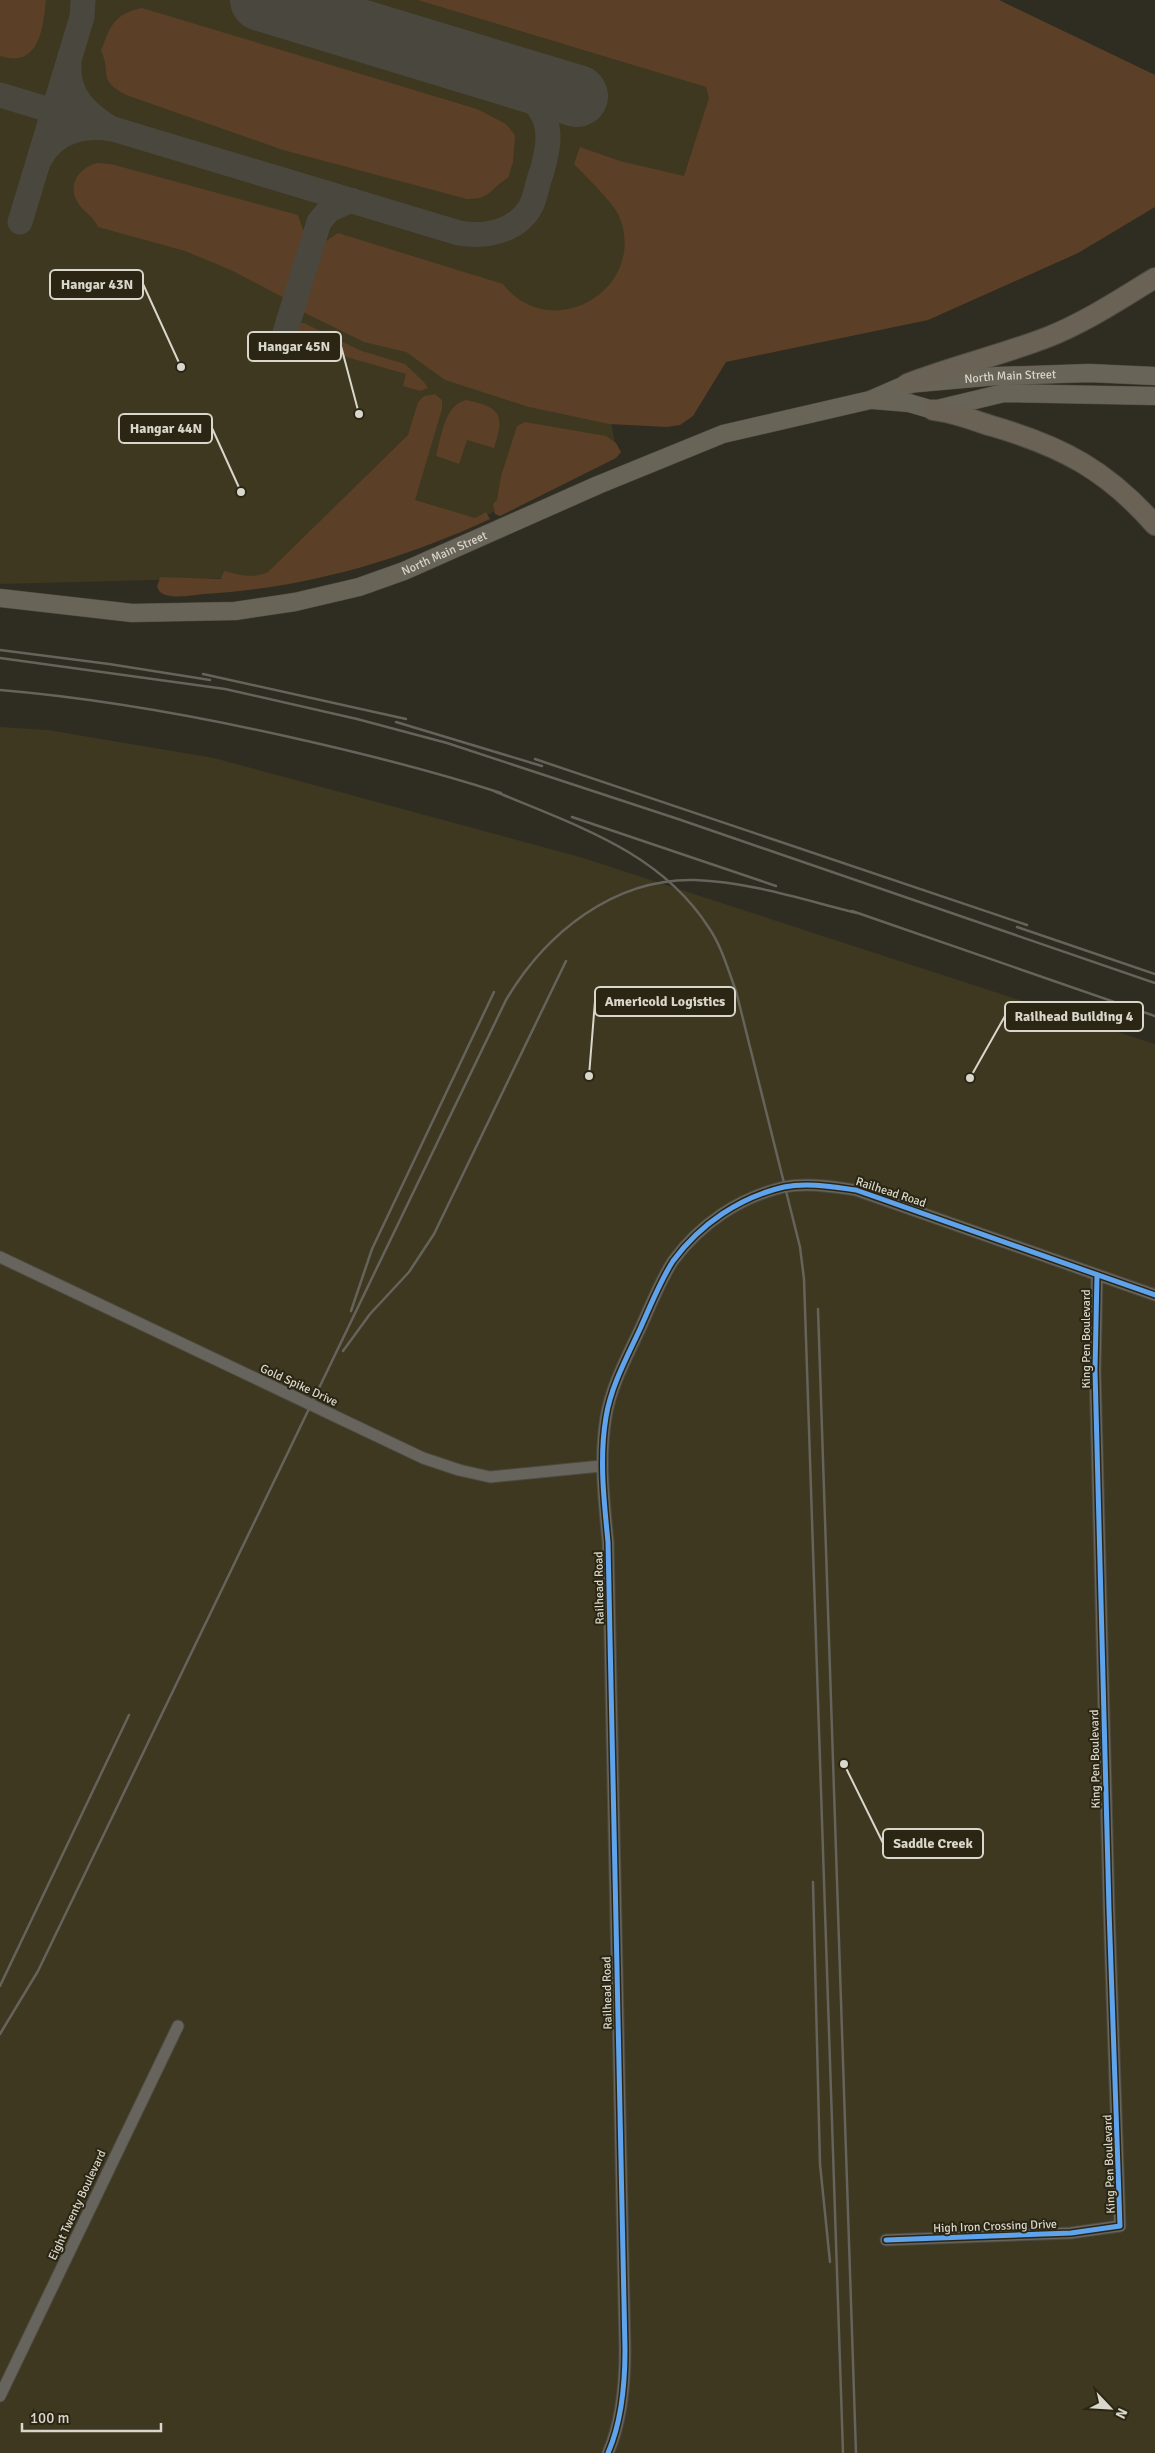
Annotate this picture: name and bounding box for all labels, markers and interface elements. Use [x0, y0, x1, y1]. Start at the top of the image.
callout: Hangar 43N [50, 270, 143, 299]
text: Hangar 43N [61, 276, 133, 293]
callout: Hangar 45N [248, 332, 341, 361]
text: Hangar 45N [258, 338, 330, 355]
street label: North Main Street [964, 367, 1056, 387]
callout: Hangar 44N [119, 414, 212, 443]
text: Hangar 44N [130, 420, 202, 437]
street label: North Main Street [399, 528, 490, 579]
callout: Americold Logistics [595, 987, 735, 1016]
text: Americold Logistics [605, 993, 725, 1010]
callout: Railhead Building 4 [1005, 1002, 1143, 1031]
text: Railhead Building 4 [1015, 1008, 1134, 1025]
street label: Railhead Road [854, 1174, 928, 1211]
street label: King Pen Boulevard [1079, 1289, 1094, 1389]
street label: Gold Spike Drive [258, 1361, 340, 1410]
street label: Railhead Road [591, 1551, 608, 1625]
street label: King Pen Boulevard [1087, 1709, 1104, 1809]
callout: Saddle Creek [883, 1829, 983, 1858]
text: Saddle Creek [893, 1835, 973, 1852]
street label: Railhead Road [599, 1956, 616, 2030]
street label: King Pen Boulevard [1100, 2114, 1119, 2214]
street label: Eight Twenty Boulevard [45, 2148, 110, 2263]
street label: High Iron Crossing Drive [933, 2217, 1057, 2236]
north arrow [1085, 2383, 1135, 2433]
scale bar [22, 2400, 161, 2432]
text: N [1112, 2405, 1131, 2421]
text: 100 m [30, 2409, 70, 2427]

